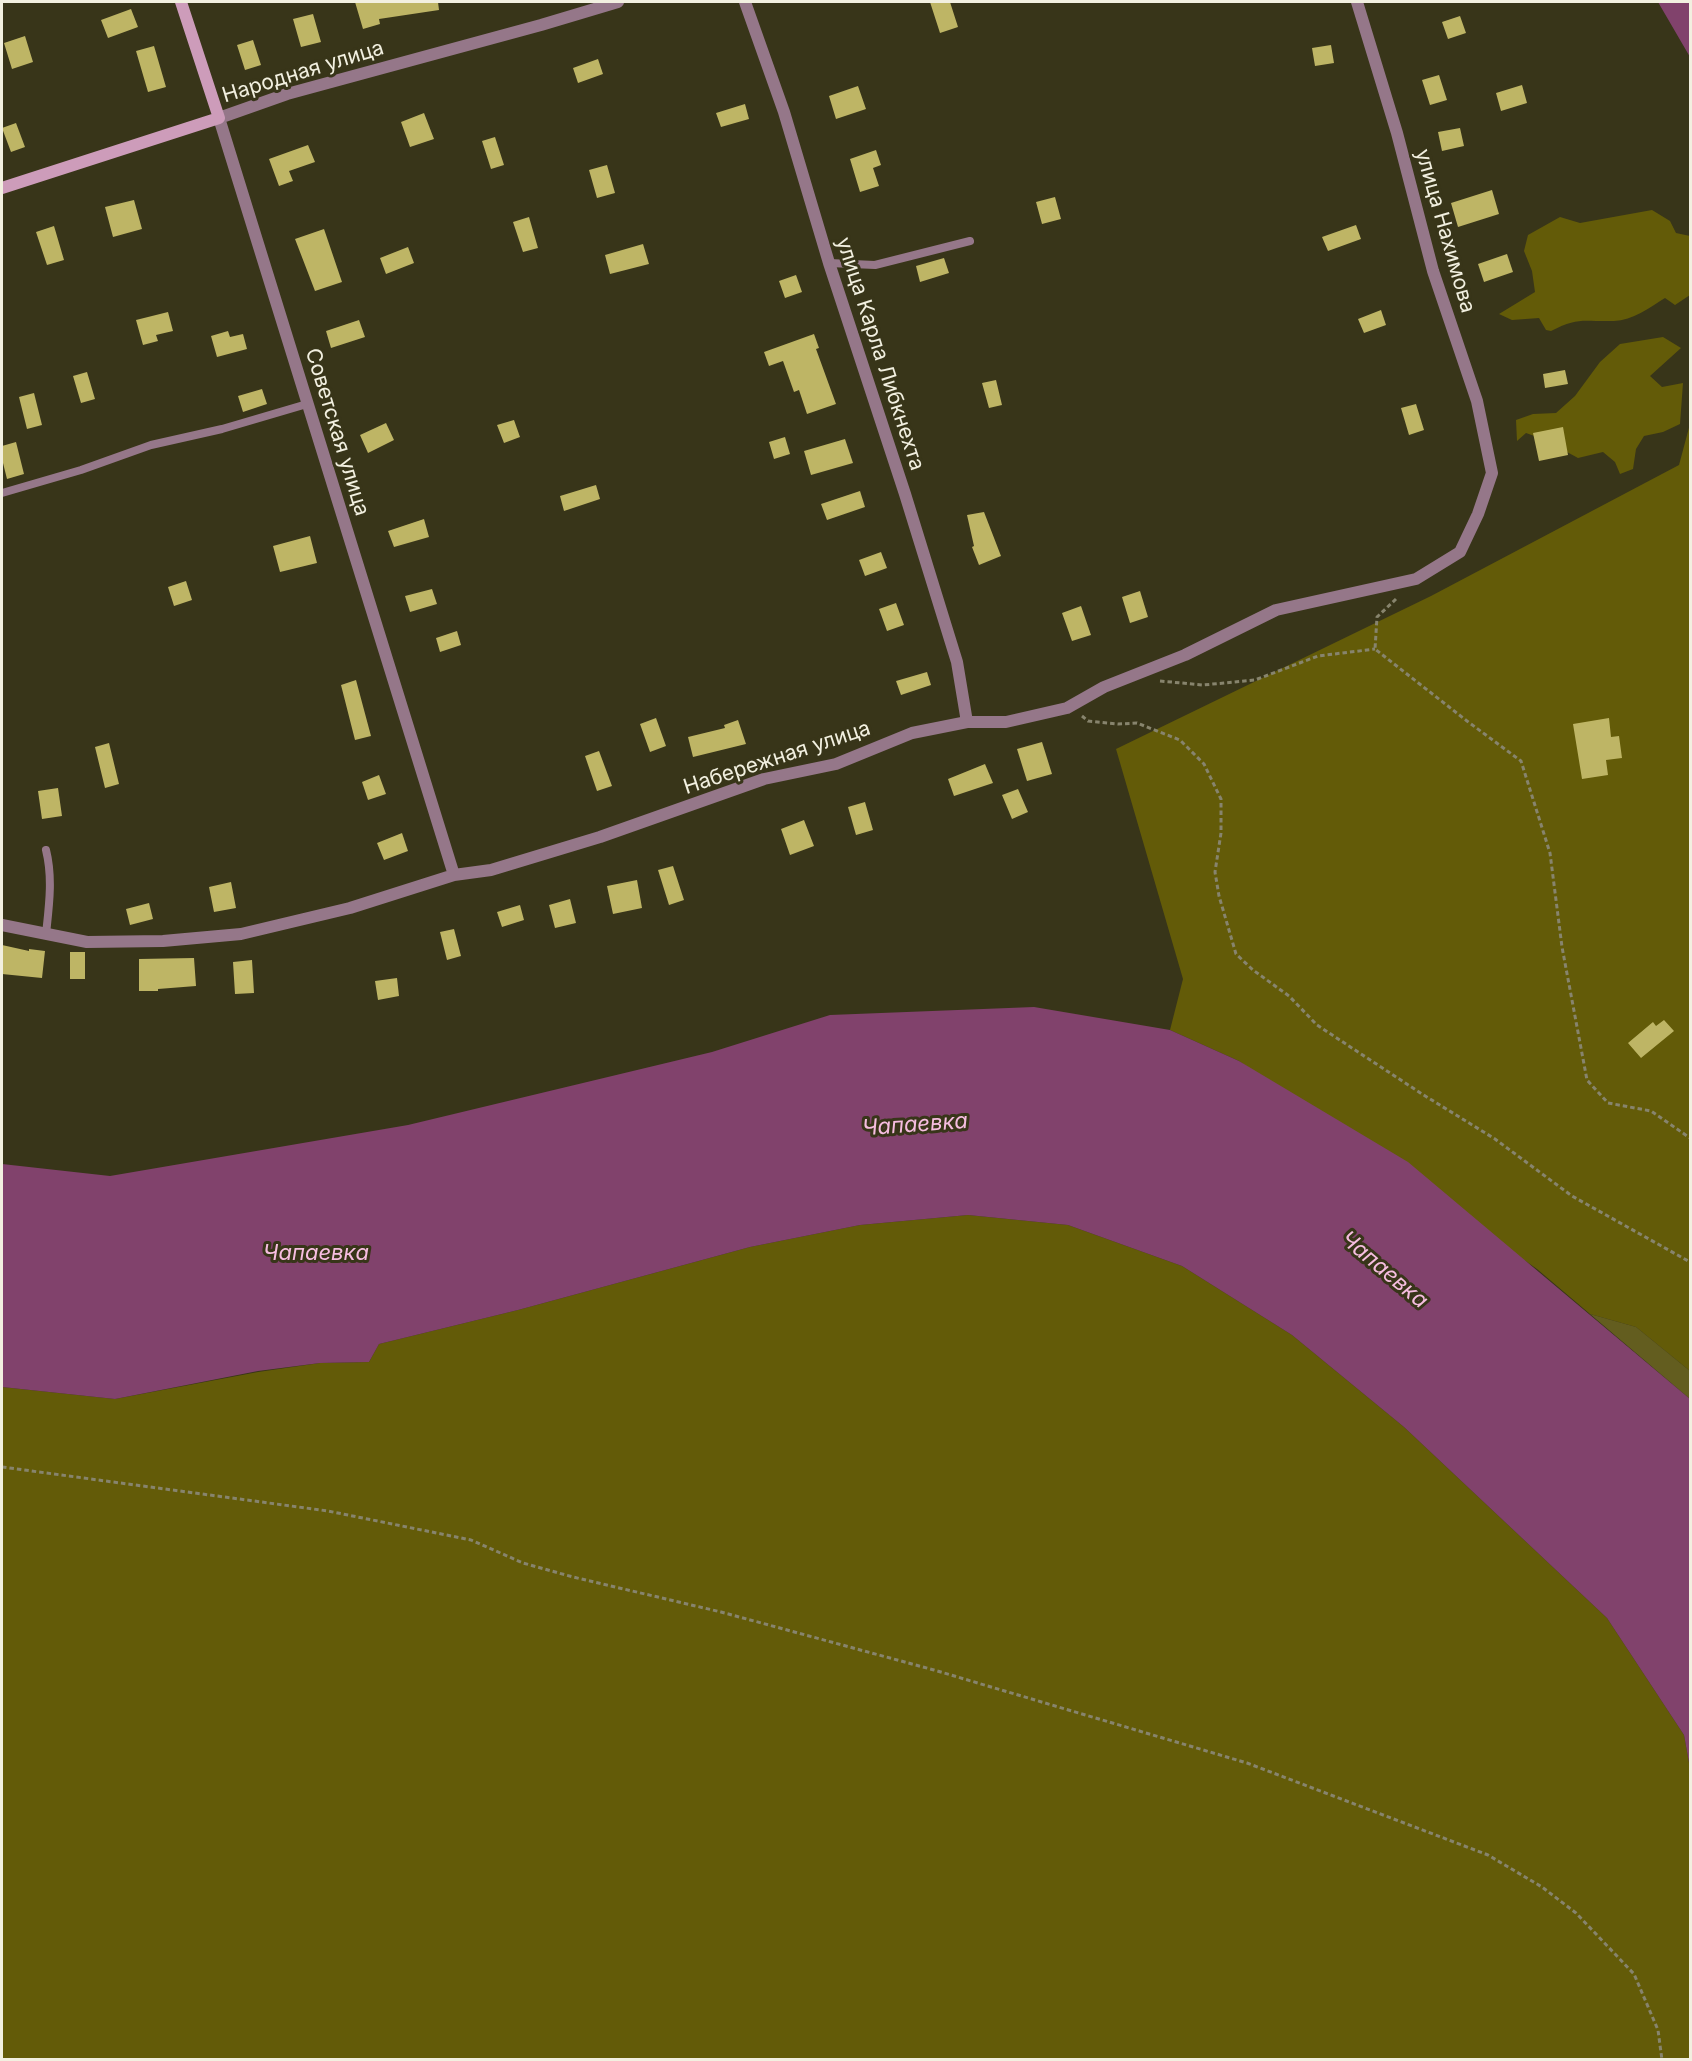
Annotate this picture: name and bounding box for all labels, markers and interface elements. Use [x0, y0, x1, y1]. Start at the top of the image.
street label: Народная улица [219, 35, 387, 109]
street label: улица Нахимова [1410, 146, 1480, 316]
street label: улица Карла Либкнехта [830, 234, 930, 474]
street label: Советская улица [300, 345, 374, 519]
street label: Набережная улица [680, 716, 874, 800]
water label: Чапаевка [861, 1108, 969, 1142]
water label: Чапаевка [1335, 1226, 1433, 1314]
water label: Чапаевка [263, 1240, 369, 1266]

